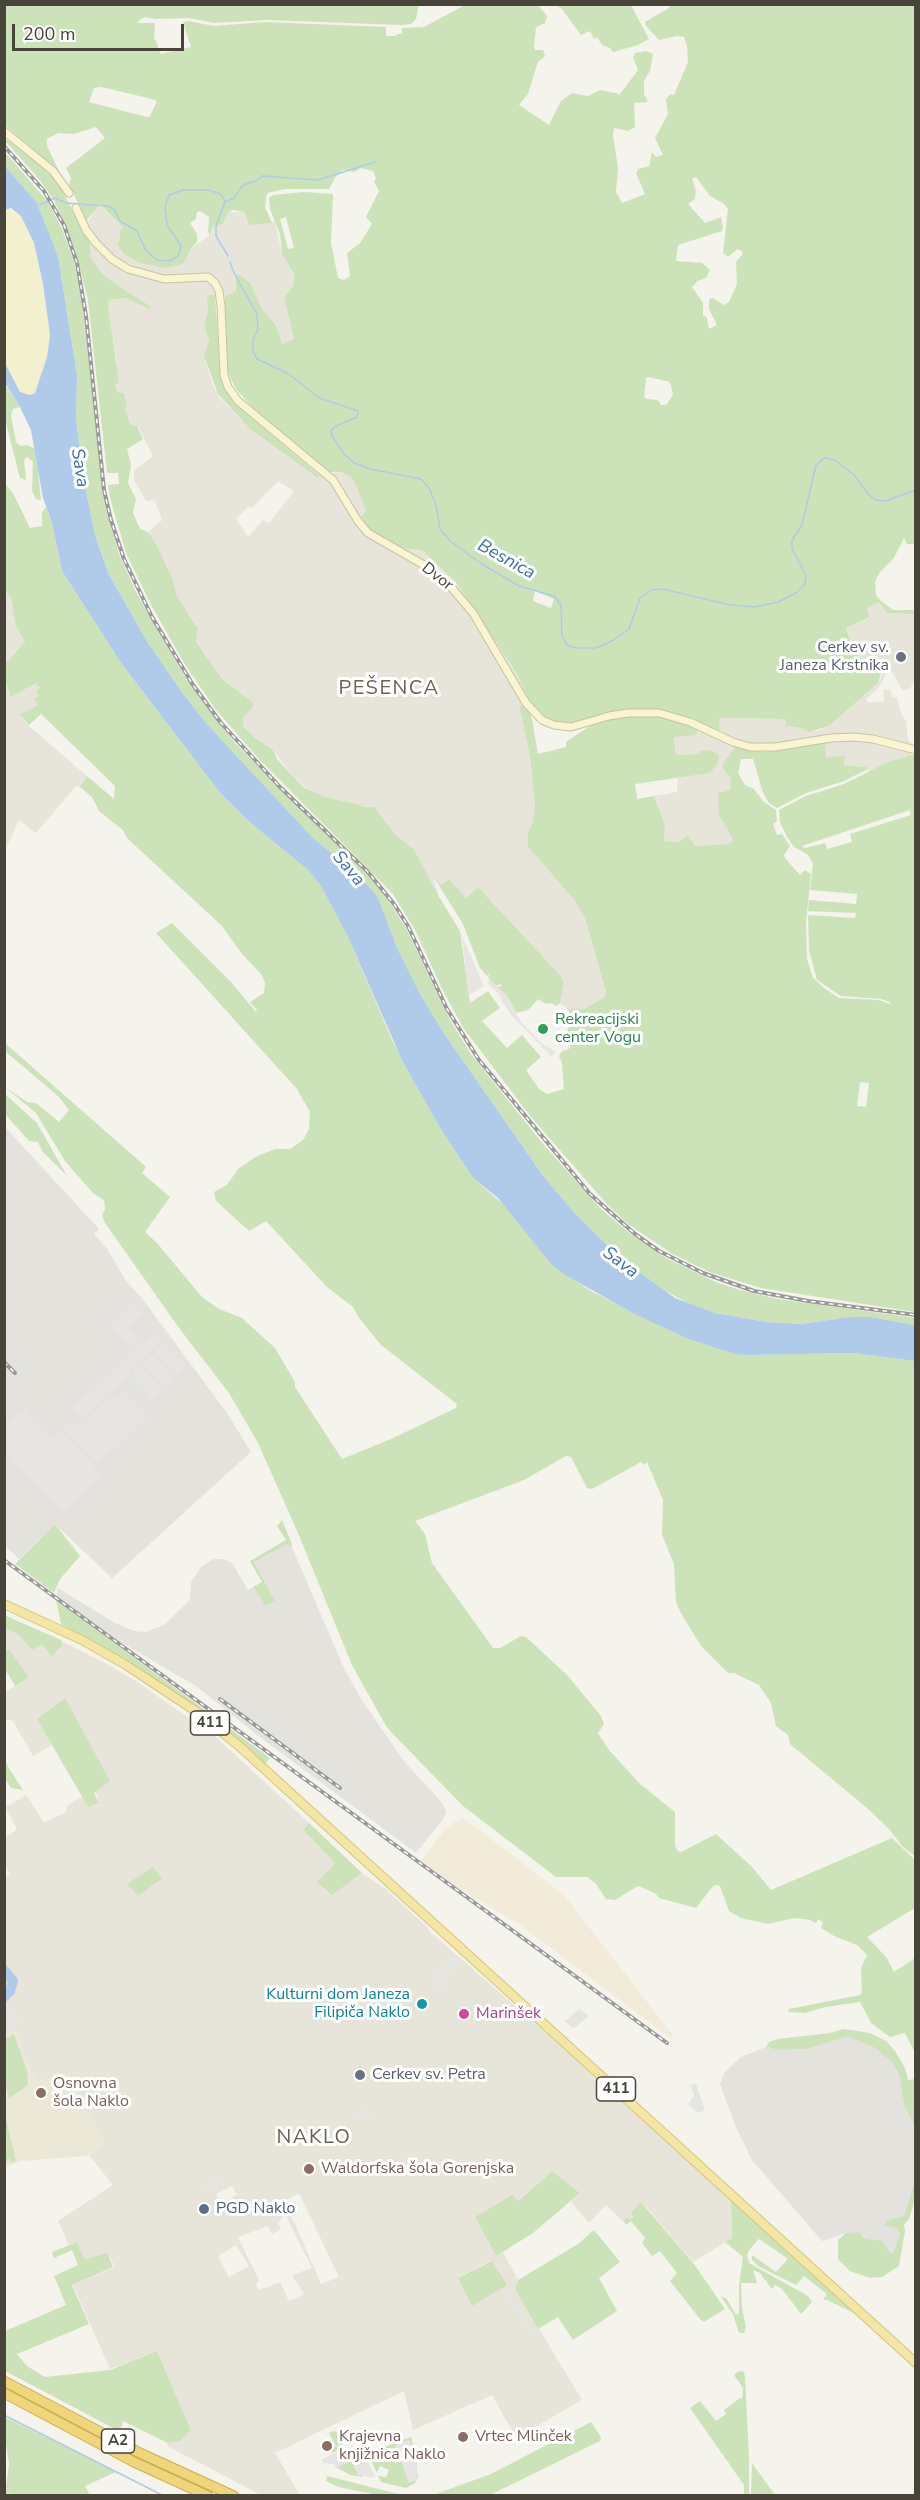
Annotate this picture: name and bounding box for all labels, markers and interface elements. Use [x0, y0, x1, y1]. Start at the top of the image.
scale bar [15, 12, 188, 50]
text: 200 m [23, 22, 75, 46]
water label: Sava [65, 447, 93, 489]
water label: Besnica [473, 535, 539, 585]
street label: Dvor [417, 559, 457, 595]
place label: Cerkev sv. Janeza Krstnika [780, 638, 889, 676]
marker: Cerkev sv. Janeza Krstnika [894, 650, 908, 664]
district label: PEŠENCA [338, 677, 440, 701]
water label: Sava [327, 847, 369, 891]
place label: Rekreacijski center Vogu [555, 1010, 641, 1048]
marker: Rekreacijski center Vogu [536, 1022, 550, 1036]
water label: Sava [598, 1243, 642, 1283]
road number: 411 [190, 1711, 230, 1735]
place label: Kulturni dom Janeza Filipiča Naklo [266, 1985, 410, 2023]
marker: Kulturni dom Janeza Filipiča Naklo [415, 1997, 429, 2011]
place label: Marinšek [476, 2004, 541, 2024]
marker: Marinšek [457, 2007, 471, 2021]
place label: Cerkev sv. Petra [372, 2065, 486, 2085]
marker: Cerkev sv. Petra [353, 2068, 367, 2082]
place label: Osnovna šola Naklo [53, 2074, 129, 2112]
road number: 411 [596, 2077, 636, 2101]
marker: Osnovna šola Naklo [34, 2086, 48, 2100]
district label: NAKLO [277, 2126, 351, 2150]
place label: Waldorfska šola Gorenjska [321, 2159, 514, 2179]
marker: Waldorfska šola Gorenjska [302, 2162, 316, 2176]
place label: PGD Naklo [216, 2199, 295, 2219]
marker: PGD Naklo [197, 2202, 211, 2216]
place label: Krajevna knjižnica Naklo [339, 2427, 446, 2465]
place label: Vrtec Mlinček [475, 2427, 572, 2447]
road number: A2 [102, 2429, 134, 2453]
marker: Vrtec Mlinček [456, 2430, 470, 2444]
marker: Krajevna knjižnica Naklo [320, 2439, 334, 2453]

